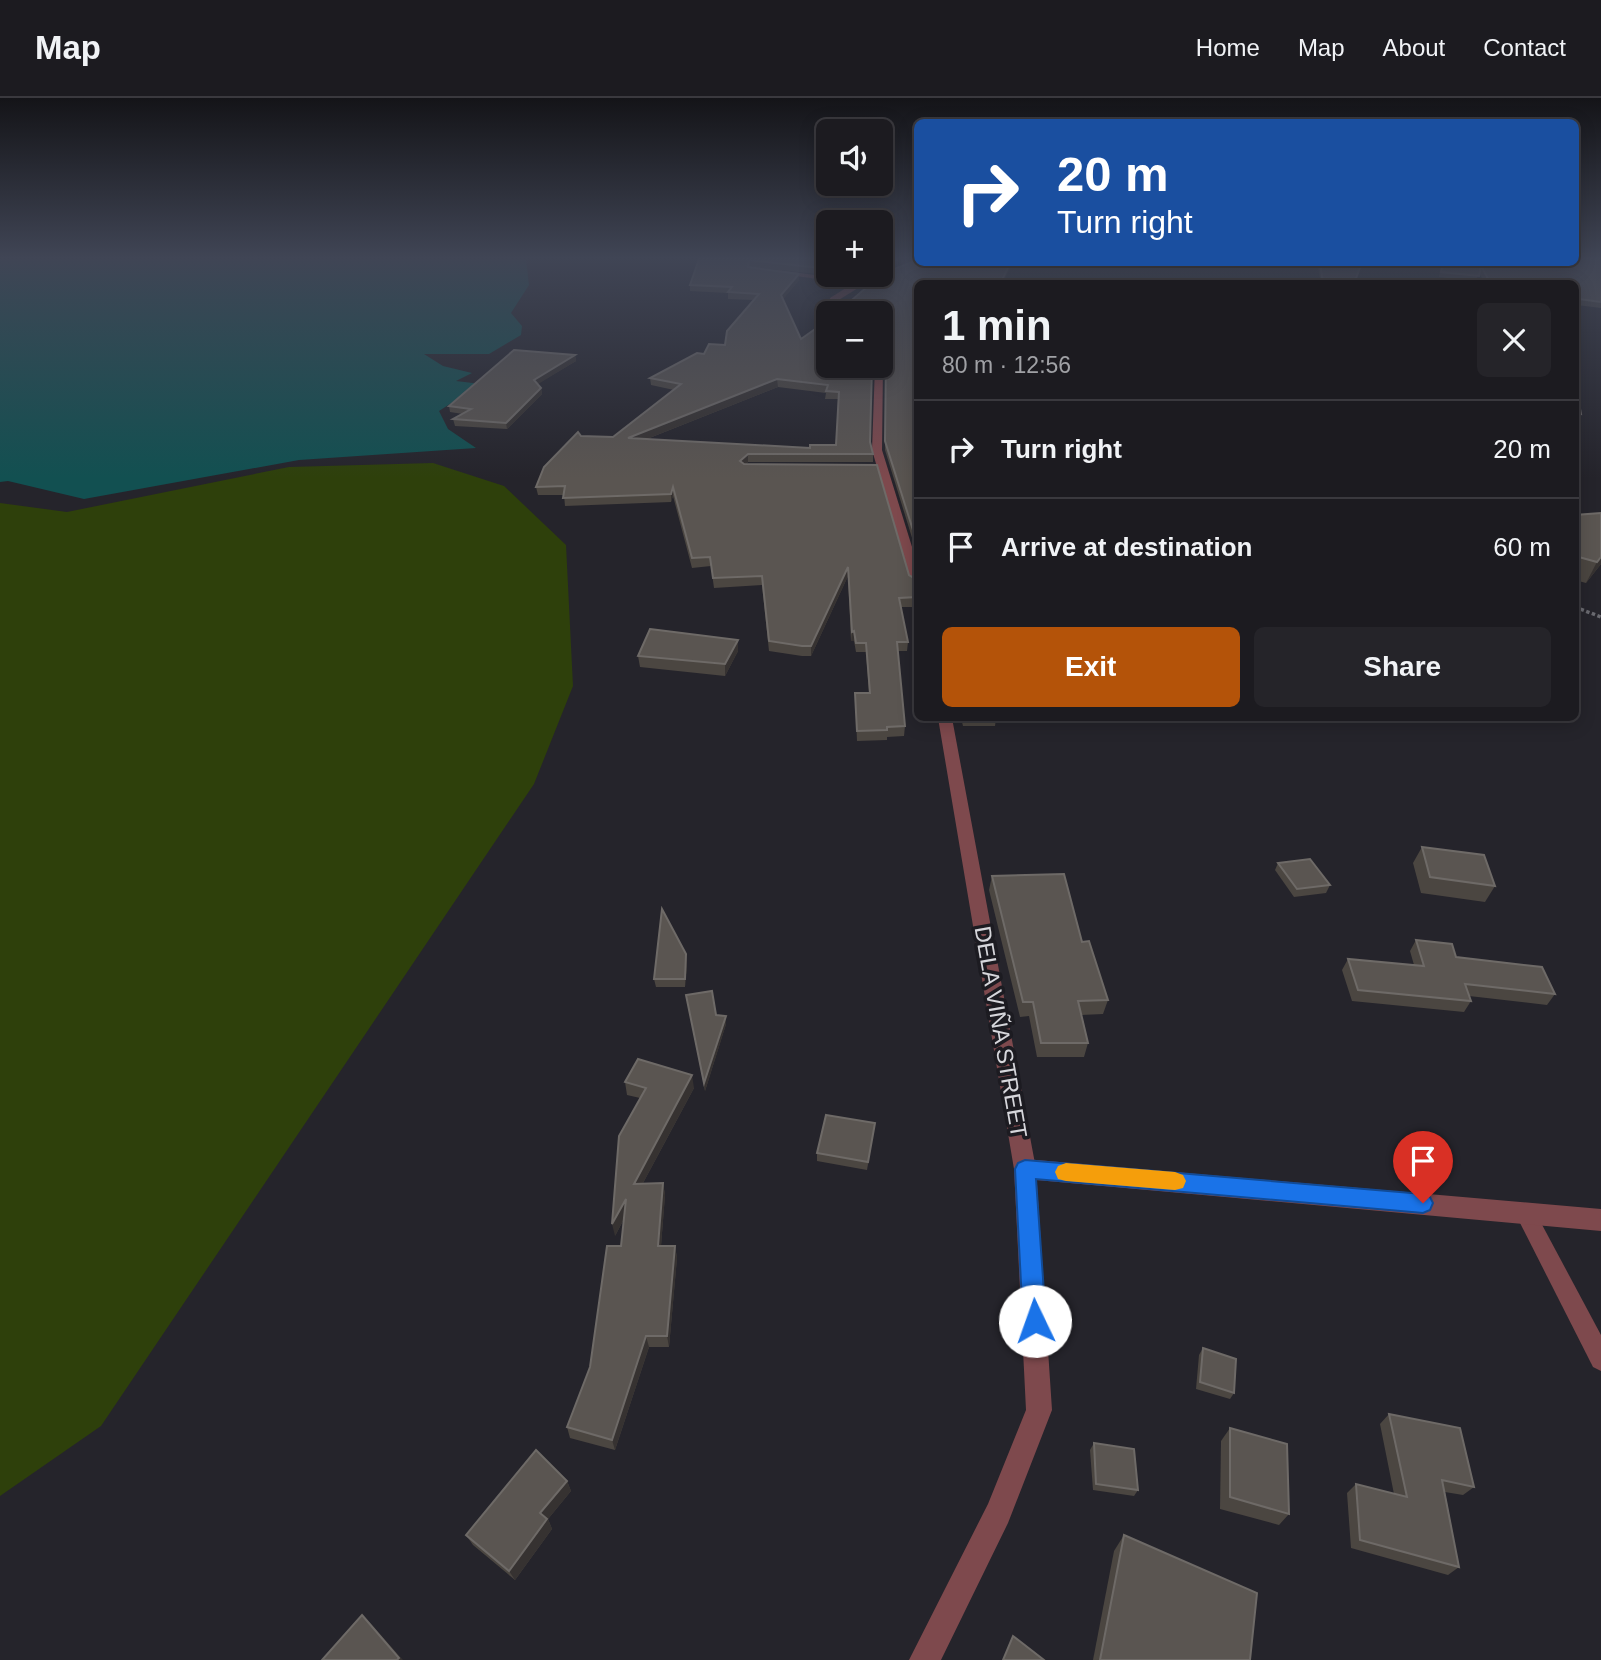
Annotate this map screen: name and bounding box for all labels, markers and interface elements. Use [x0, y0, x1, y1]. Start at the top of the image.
text: Map [35, 29, 101, 66]
text: Home [1196, 34, 1260, 61]
text: Map [1298, 34, 1345, 61]
text: About [1383, 34, 1445, 61]
text: Contact [1483, 34, 1566, 61]
map controls [816, 119, 893, 378]
button: sound [816, 119, 893, 196]
icon: right [942, 147, 1033, 238]
text: 20 m [1057, 147, 1169, 201]
text: Turn right [1057, 204, 1193, 240]
button: + [816, 210, 893, 287]
button: − [816, 301, 893, 378]
text: 1 min [942, 302, 1052, 349]
button: close [1477, 303, 1551, 377]
text: 80 m · 12:56 [942, 352, 1071, 378]
icon: right [942, 430, 980, 468]
text: Turn right [1001, 434, 1122, 464]
text: 20 m [1493, 434, 1551, 464]
icon: arrive [942, 528, 980, 566]
text: Arrive at destination [1001, 532, 1252, 562]
text: 60 m [1493, 532, 1551, 562]
button: Exit [942, 627, 1240, 707]
button: Share [1254, 627, 1551, 707]
street label: DELA VIÑA STREET [970, 924, 1032, 1140]
pin [1393, 1131, 1453, 1203]
icon: arrive [1404, 1142, 1442, 1180]
position arrow [998, 1284, 1072, 1358]

